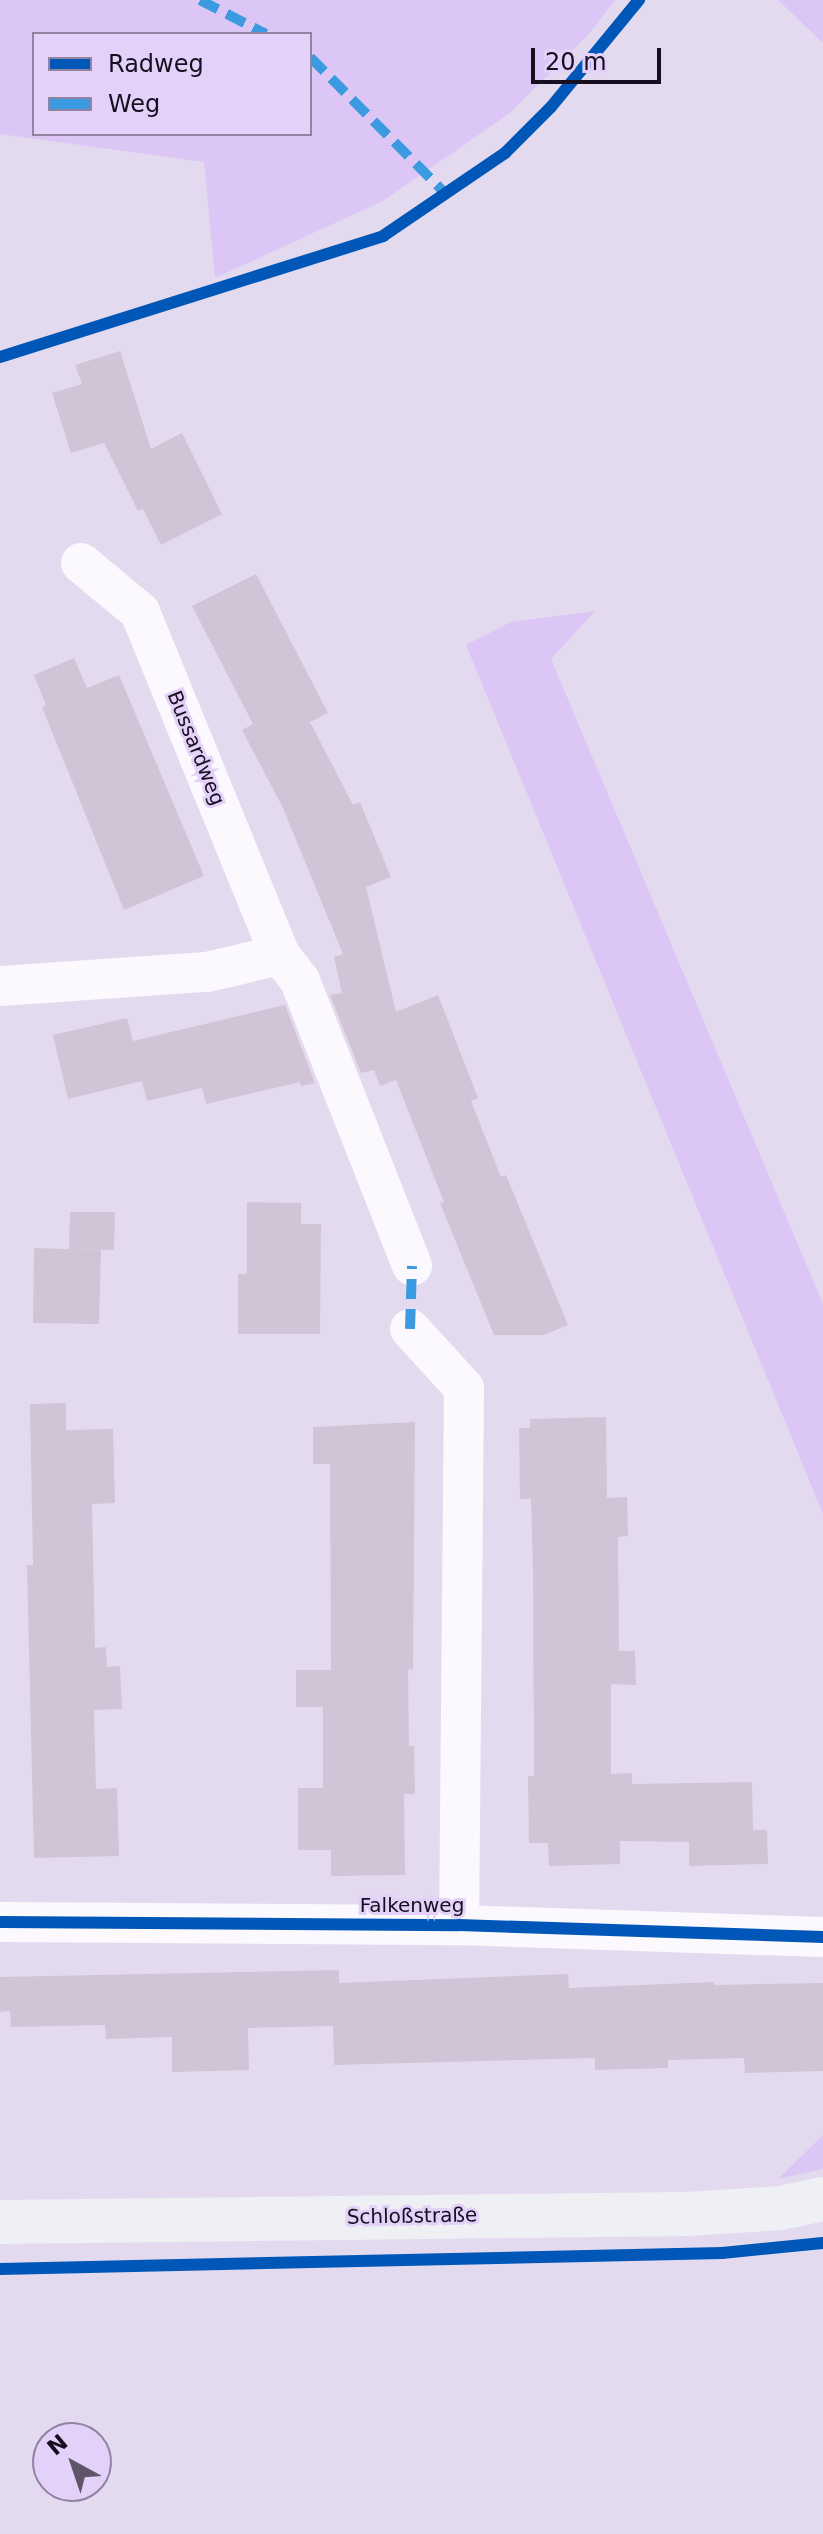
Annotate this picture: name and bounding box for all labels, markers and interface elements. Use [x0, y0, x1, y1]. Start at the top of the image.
legend [32, 32, 312, 136]
scale bar [535, 32, 665, 82]
text: 20 m [545, 48, 607, 76]
text: Radweg [108, 50, 204, 78]
text: Weg [108, 90, 160, 118]
street label: Bussardweg [162, 687, 230, 809]
street label: Falkenweg [360, 1893, 464, 1917]
street label: Schloßstraße [347, 2203, 477, 2229]
north arrow [32, 2422, 112, 2502]
text: N [42, 2429, 73, 2460]

